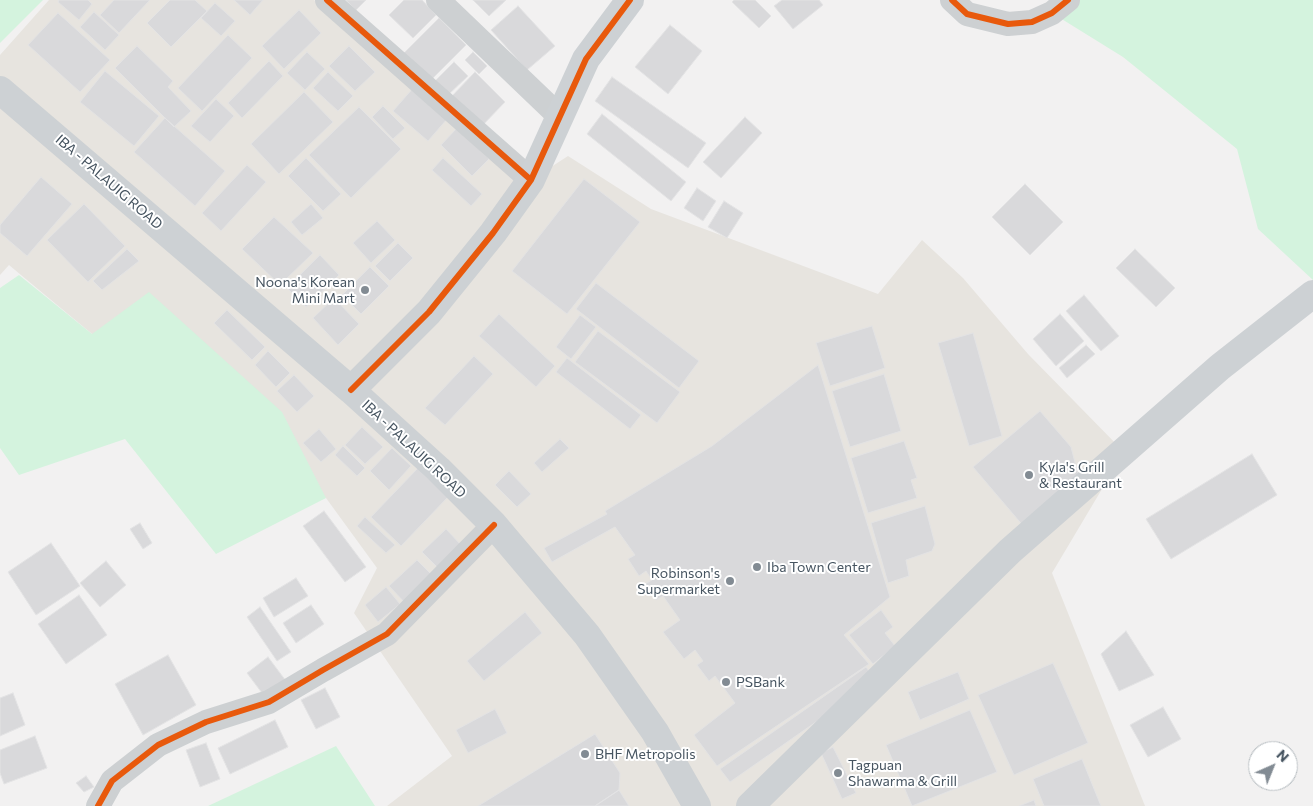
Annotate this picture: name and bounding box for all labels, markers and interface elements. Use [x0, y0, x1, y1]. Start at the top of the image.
street label: IBA - PALAUIG ROAD [52, 131, 166, 233]
place label: Noona's Korean Mini Mart [255, 274, 355, 306]
marker: Noona's Korean Mini Mart [359, 284, 371, 296]
street label: IBA - PALAUIG ROAD [359, 396, 469, 502]
place label: Kyla's Grill & Restaurant [1039, 459, 1122, 492]
marker: Kyla's Grill & Restaurant [1023, 469, 1035, 481]
place label: Iba Town Center [767, 559, 871, 575]
marker: Iba Town Center [751, 561, 763, 573]
place label: Robinson's Supermarket [637, 565, 720, 598]
marker: Robinson's Supermarket [724, 575, 736, 587]
place label: PSBank [736, 674, 785, 690]
marker: PSBank [720, 676, 732, 688]
north arrow [1248, 741, 1298, 791]
place label: BHF Metropolis [595, 746, 696, 762]
text: N [1273, 746, 1293, 765]
marker: BHF Metropolis [579, 748, 591, 760]
place label: Tagpuan Shawarma & Grill [848, 757, 957, 790]
marker: Tagpuan Shawarma & Grill [832, 767, 844, 779]

